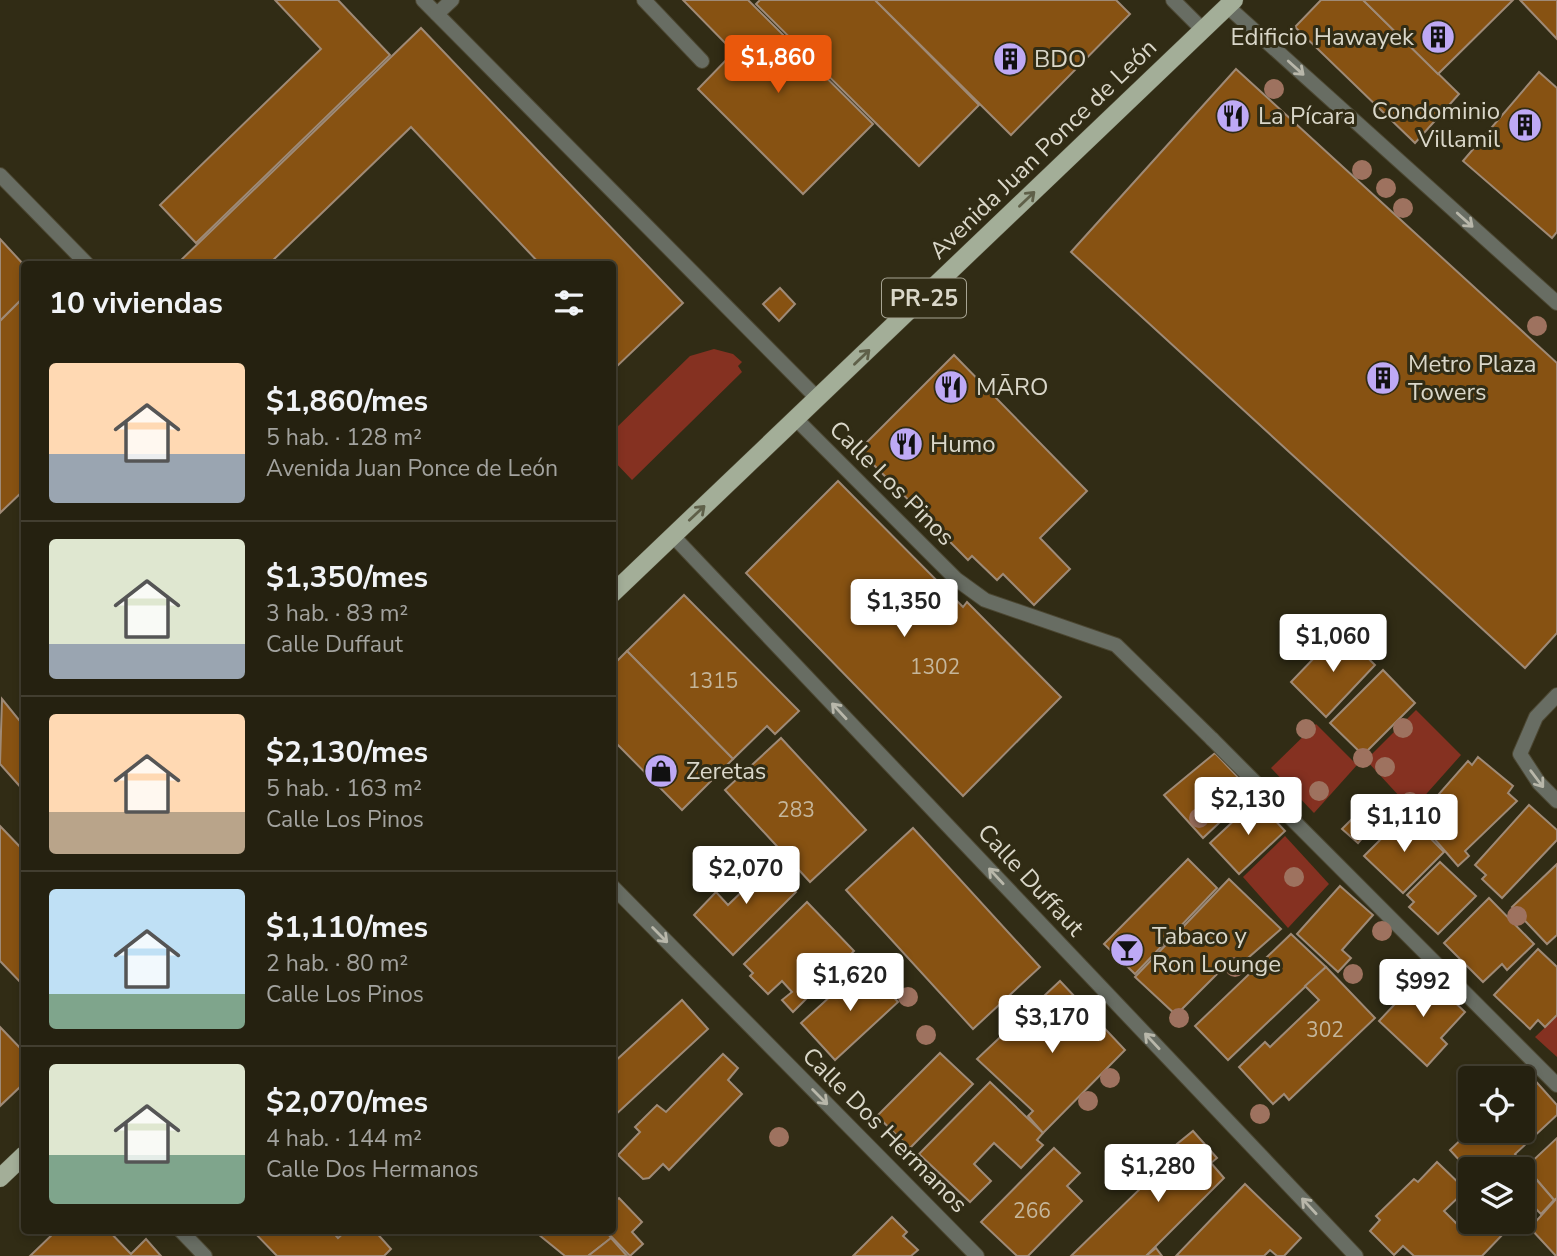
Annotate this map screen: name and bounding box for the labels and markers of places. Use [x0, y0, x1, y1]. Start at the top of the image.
building icon: Edificio Hawayek [1419, 18, 1457, 56]
place label: Edificio Hawayek [1231, 21, 1415, 53]
pin: $1,860 [721, 36, 835, 95]
building icon: BDO [991, 40, 1029, 78]
place label: BDO [1034, 43, 1086, 75]
place label: Condominio Villamil [1372, 95, 1500, 155]
restaurant icon: La Pícara [1214, 97, 1252, 135]
place label: La Pícara [1258, 100, 1356, 132]
building icon: Condominio Villamil [1506, 106, 1544, 144]
place label: Metro Plaza Towers [1408, 348, 1536, 408]
building icon: Metro Plaza Towers [1364, 359, 1402, 397]
restaurant icon: MĀRO [932, 368, 970, 406]
place label: MĀRO [976, 371, 1048, 403]
restaurant icon: Humo [887, 425, 925, 463]
place label: Humo [930, 428, 996, 460]
pin: $1,350 [847, 580, 961, 639]
pin: $1,060 [1276, 614, 1390, 674]
shop icon: Zeretas [642, 752, 680, 790]
place label: Zeretas [686, 755, 766, 787]
pin: $2,130 [1191, 778, 1305, 837]
pin: $1,110 [1347, 794, 1461, 854]
pin: $2,070 [689, 846, 803, 906]
place label: Tabaco y Ron Lounge [1152, 920, 1281, 980]
bar icon: Tabaco y Ron Lounge [1108, 931, 1146, 969]
pin: $1,620 [793, 954, 907, 1013]
pin: $992 [1382, 960, 1464, 1019]
pin: $3,170 [995, 996, 1109, 1055]
pin: $1,280 [1101, 1144, 1215, 1204]

